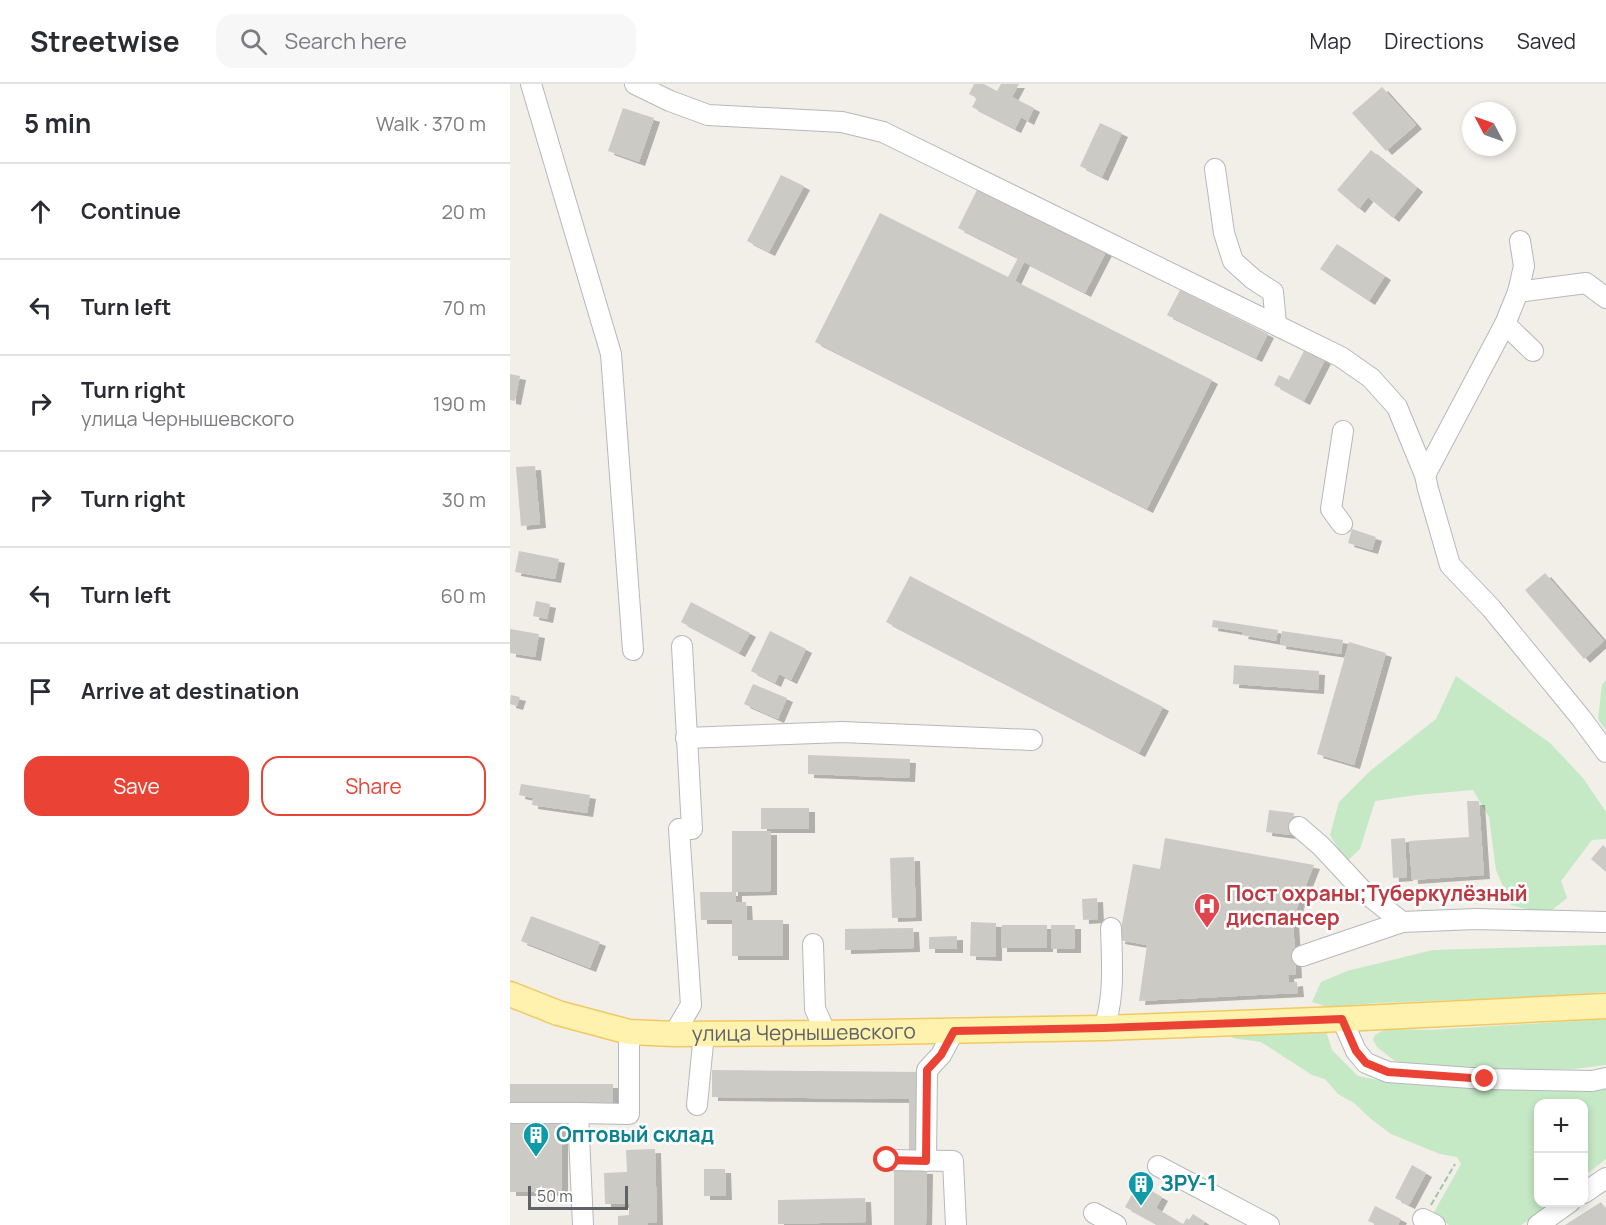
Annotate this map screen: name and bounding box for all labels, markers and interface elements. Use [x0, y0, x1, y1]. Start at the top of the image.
search box [216, 14, 636, 68]
text: Streetwise [30, 22, 180, 60]
icon: search [237, 25, 270, 58]
text: Search here [285, 26, 407, 56]
text: Map [1310, 27, 1351, 55]
text: Directions [1384, 27, 1484, 55]
text: Saved [1517, 27, 1576, 55]
north arrow [1462, 102, 1516, 156]
text: 5 min [24, 105, 91, 141]
text: Walk · 370 m [376, 110, 486, 137]
icon: ahead [24, 195, 57, 228]
text: Continue [81, 196, 181, 226]
text: 20 m [441, 198, 486, 225]
icon: left [24, 291, 57, 324]
text: Turn left [81, 292, 171, 322]
text: 70 m [443, 294, 486, 321]
text: Turn right [81, 375, 186, 405]
icon: right [24, 387, 57, 420]
text: 190 m [433, 390, 486, 417]
text: улица Чернышевского [81, 405, 294, 432]
icon: right [24, 483, 57, 516]
text: Turn right [81, 484, 186, 514]
text: 30 m [442, 486, 486, 513]
icon: left [24, 579, 57, 612]
text: Turn left [81, 580, 171, 610]
text: 60 m [440, 582, 486, 609]
icon: arrive [24, 675, 57, 708]
text: Arrive at destination [81, 676, 299, 706]
button: Save [24, 756, 249, 816]
button: Share [261, 756, 486, 816]
place label: Пост охраны;Туберкулёзный диспансер [1226, 879, 1528, 931]
hospital icon: Пост охраны;Туберкулёзный диспансер [1192, 891, 1222, 929]
street label: улица Чернышевского [692, 1016, 916, 1047]
route end [1471, 1065, 1497, 1091]
map controls [1534, 1099, 1588, 1207]
button: + [1534, 1099, 1588, 1153]
building icon: Оптовый склад [521, 1120, 551, 1158]
place label: Оптовый склад [556, 1120, 714, 1148]
route start [873, 1146, 899, 1172]
button: − [1534, 1153, 1588, 1207]
building icon: ЗРУ-1 [1126, 1169, 1156, 1207]
place label: ЗРУ-1 [1160, 1169, 1216, 1197]
scale bar [528, 1183, 628, 1210]
text: 50 m [537, 1185, 573, 1207]

